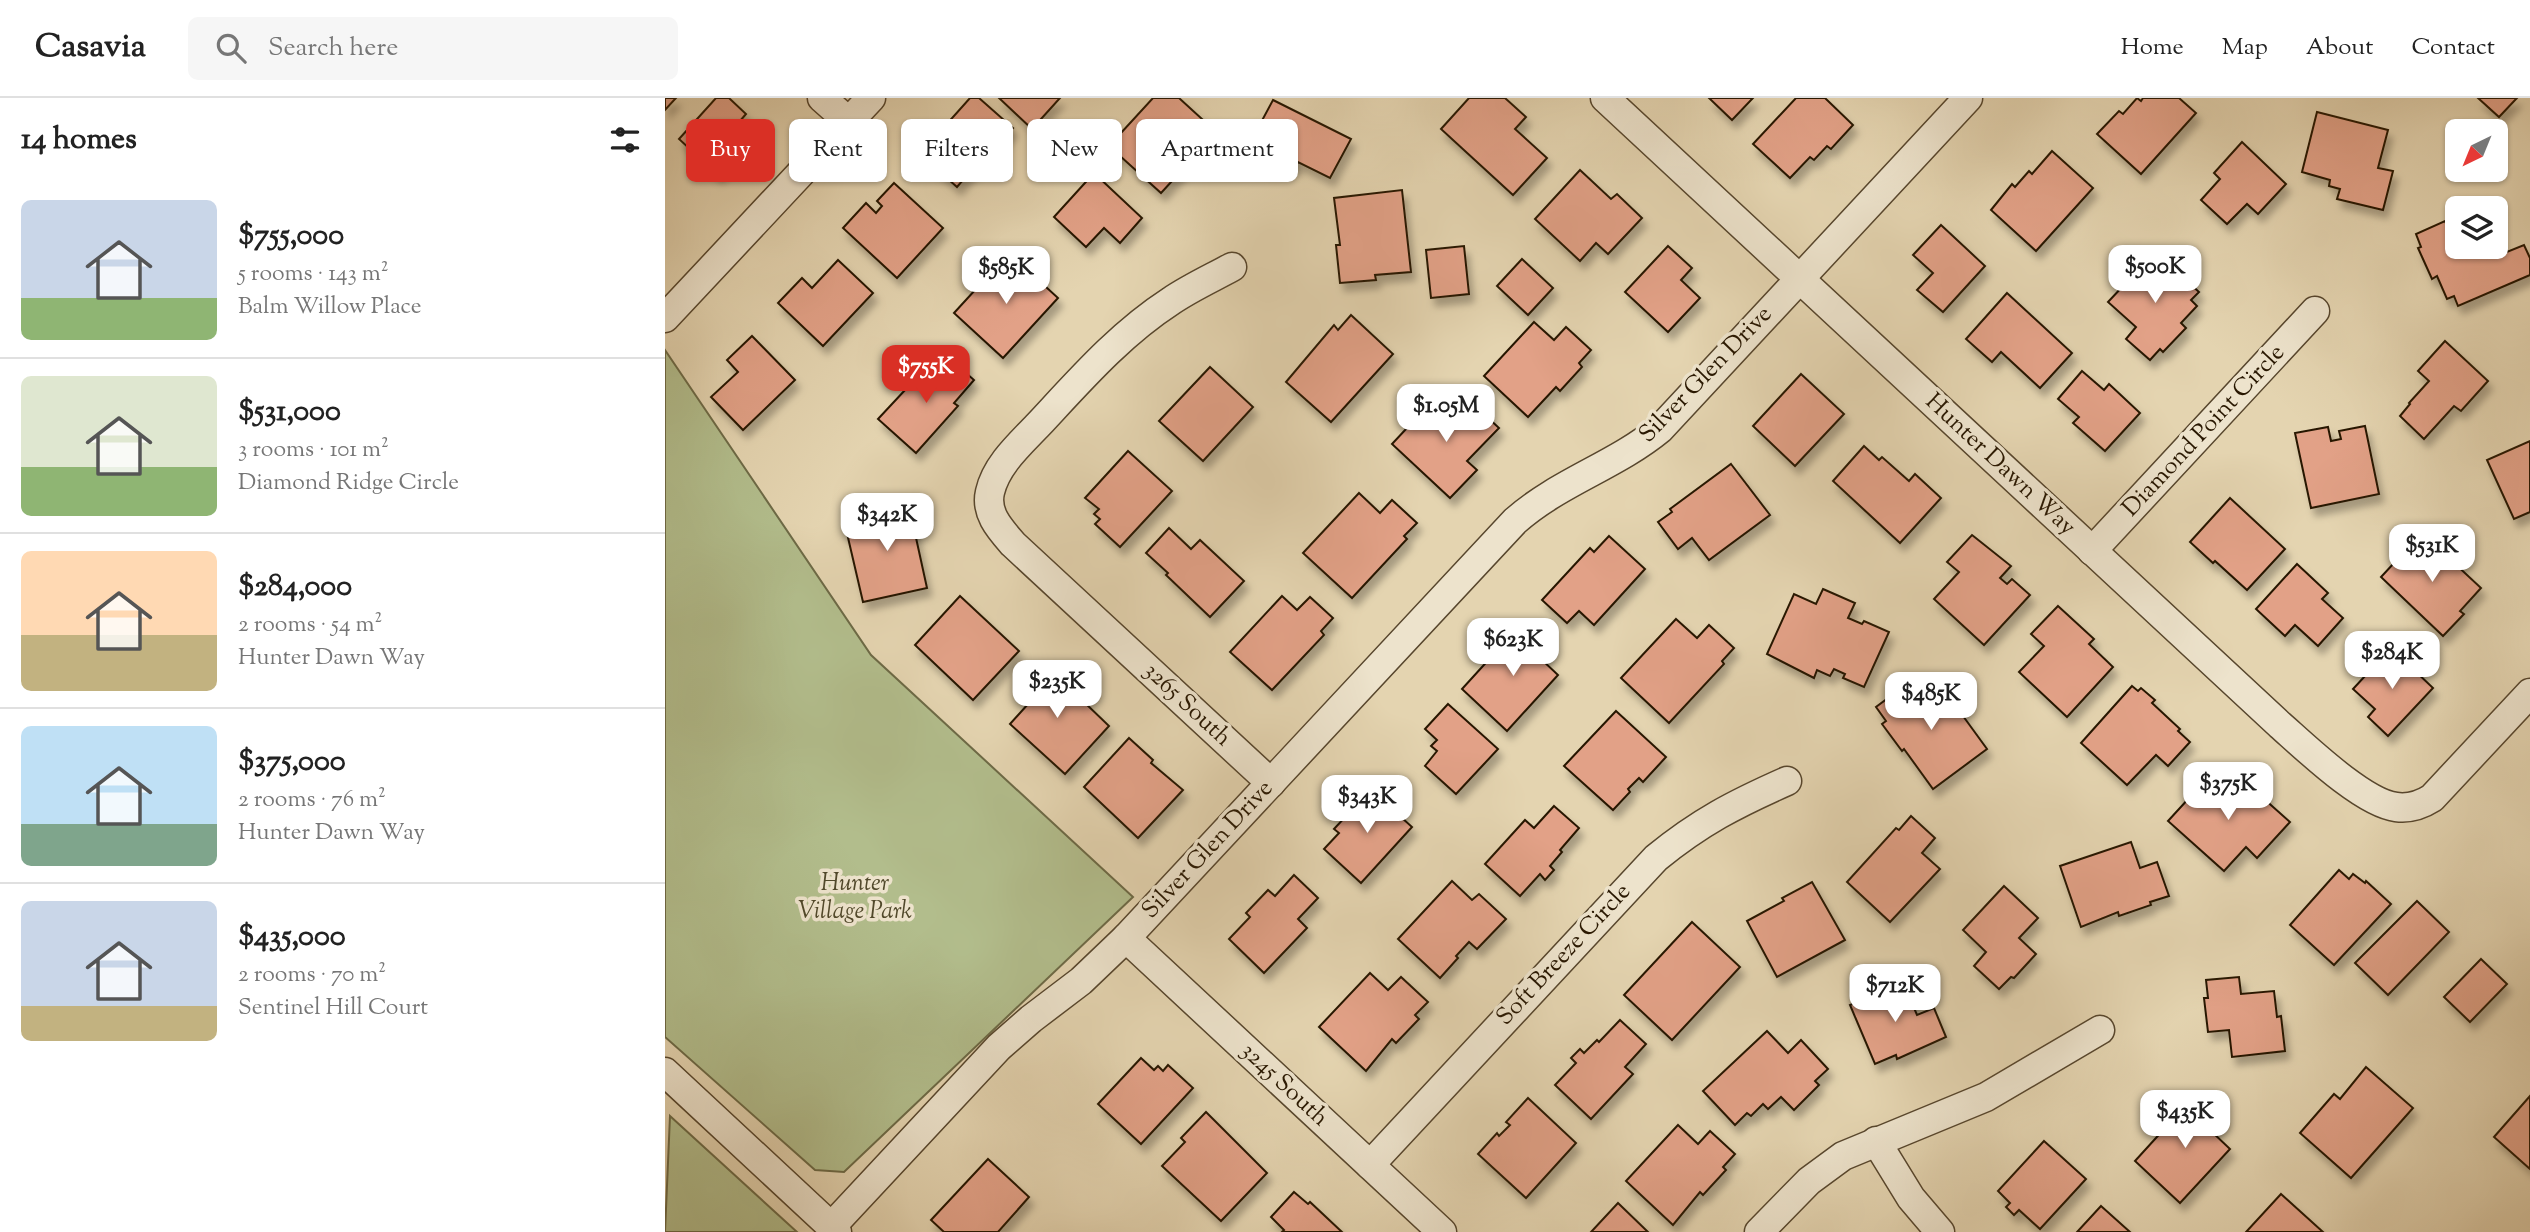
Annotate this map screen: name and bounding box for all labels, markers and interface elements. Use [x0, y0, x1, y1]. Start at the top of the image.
search box [188, 17, 678, 80]
text: Casavia [35, 24, 146, 72]
icon: search [212, 29, 250, 67]
text: Search here [268, 30, 398, 67]
text: Home [2121, 31, 2184, 65]
text: Map [2222, 31, 2268, 65]
text: About [2306, 31, 2373, 65]
text: Contact [2411, 31, 2495, 65]
text: 14 homes [21, 119, 137, 162]
chip: Buy [686, 119, 775, 182]
chip: Rent [789, 119, 887, 182]
chip: Filters [901, 119, 1013, 182]
chip: New [1027, 119, 1122, 182]
chip: Apartment [1136, 119, 1298, 182]
north arrow [2445, 119, 2508, 182]
map controls [2445, 119, 2508, 259]
icon: filters [606, 121, 644, 159]
button: layers [2445, 196, 2508, 259]
text: $755,000 [238, 215, 344, 258]
icon: home [77, 228, 161, 312]
pin: $585K [957, 246, 1055, 306]
pin: $500K [2106, 246, 2204, 305]
text: $500K [2124, 251, 2186, 284]
text: $585K [978, 252, 1034, 285]
text: 5 rooms · 143 m² [238, 258, 389, 291]
text: Balm Willow Place [238, 291, 422, 324]
street label: Silver Glen Drive [1632, 299, 1780, 451]
street label: Diamond Point Circle [2115, 337, 2293, 525]
pin: $755K [877, 345, 975, 405]
text: $755K [898, 351, 954, 384]
pin: $1.05M [1389, 384, 1503, 444]
street label: Hunter Dawn Way [1917, 386, 2083, 544]
text: $1.05M [1413, 390, 1479, 423]
text: $531,000 [238, 391, 341, 434]
icon: home [77, 404, 161, 488]
text: 3 rooms · 101 m² [238, 434, 389, 467]
text: Diamond Ridge Circle [238, 467, 459, 500]
pin: $342K [838, 494, 936, 553]
text: $342K [857, 499, 917, 532]
pin: $531K [2383, 524, 2481, 584]
text: $531K [2405, 530, 2459, 563]
text: $284,000 [238, 566, 352, 609]
icon: home [77, 579, 161, 663]
text: 2 rooms · 54 m² [238, 609, 382, 642]
pin: $623K [1464, 618, 1562, 678]
text: $623K [1483, 624, 1543, 657]
pin: $284K [2343, 632, 2441, 691]
text: $284K [2361, 637, 2423, 670]
text: Hunter Dawn Way [238, 642, 425, 675]
street label: 3265 South [1135, 655, 1239, 755]
pin: $235K [1008, 660, 1106, 720]
text: $235K [1029, 666, 1085, 699]
pin: $485K [1882, 672, 1980, 732]
text: $485K [1901, 678, 1961, 711]
text: $375,000 [238, 741, 346, 784]
icon: home [77, 754, 161, 838]
pin: $375K [2179, 762, 2277, 822]
text: $375K [2199, 768, 2257, 801]
street label: Silver Glen Drive [1135, 773, 1281, 927]
pin: $343K [1318, 776, 1416, 835]
text: $343K [1337, 781, 1397, 814]
text: 2 rooms · 76 m² [238, 784, 386, 817]
text: Hunter Dawn Way [238, 817, 425, 850]
park label: Hunter Village Park [798, 867, 912, 929]
street label: Soft Breeze Circle [1489, 876, 1639, 1034]
text: $435,000 [238, 916, 346, 959]
icon: home [77, 929, 161, 1013]
text: 2 rooms · 70 m² [238, 959, 386, 992]
pin: $712K [1846, 964, 1944, 1024]
text: $712K [1865, 970, 1925, 1003]
text: Sentinel Hill Court [238, 992, 428, 1025]
street label: 3245 South [1232, 1035, 1336, 1135]
pin: $435K [2136, 1090, 2234, 1150]
text: $435K [2156, 1096, 2214, 1129]

